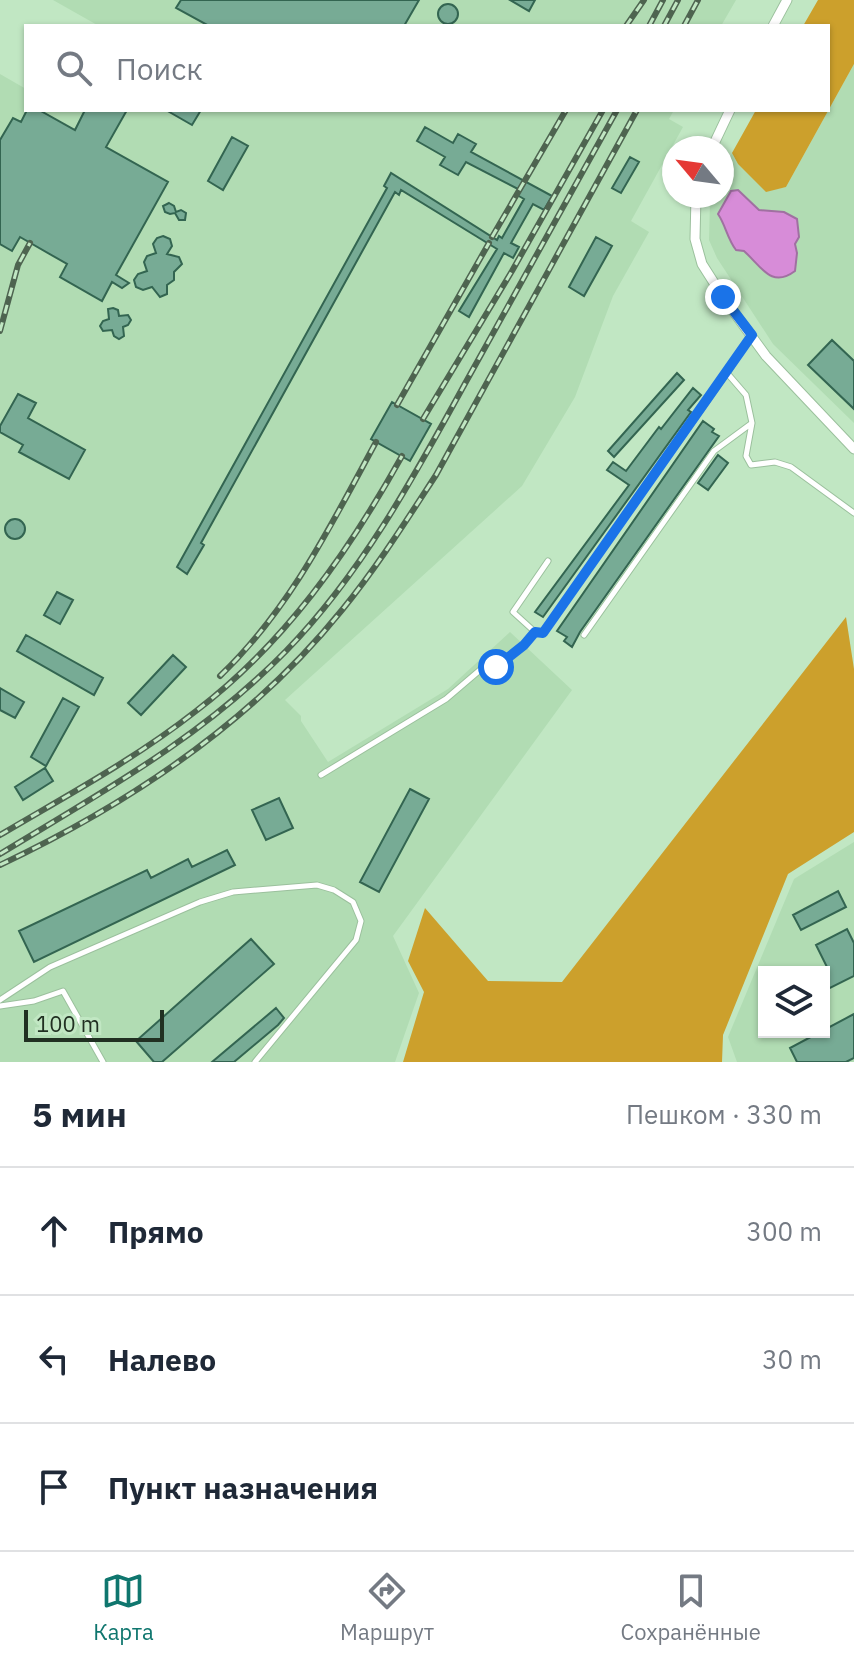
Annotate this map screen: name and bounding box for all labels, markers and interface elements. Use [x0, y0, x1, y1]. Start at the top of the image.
search box [24, 24, 830, 112]
icon: search [52, 46, 96, 90]
text: Поиск [116, 49, 203, 88]
north arrow [662, 136, 734, 208]
route end [705, 279, 741, 315]
route start [478, 649, 514, 685]
map controls [758, 966, 830, 1038]
button: layers [758, 966, 830, 1038]
scale bar [24, 1006, 164, 1042]
text: 100 m [36, 1009, 100, 1038]
text: 5 мин [32, 1092, 127, 1136]
text: Пешком · 330 m [626, 1097, 822, 1131]
icon: ahead [32, 1209, 76, 1253]
text: Прямо [108, 1212, 204, 1251]
text: 300 m [746, 1214, 822, 1248]
icon: left [32, 1337, 76, 1381]
text: Налево [108, 1340, 216, 1379]
text: 30 m [762, 1342, 822, 1376]
icon: arrive [32, 1465, 76, 1509]
text: Пункт назначения [108, 1468, 378, 1507]
tab: Карта [93, 1569, 154, 1646]
tab: Маршрут [340, 1569, 434, 1646]
tab: Сохранённые [621, 1569, 761, 1646]

